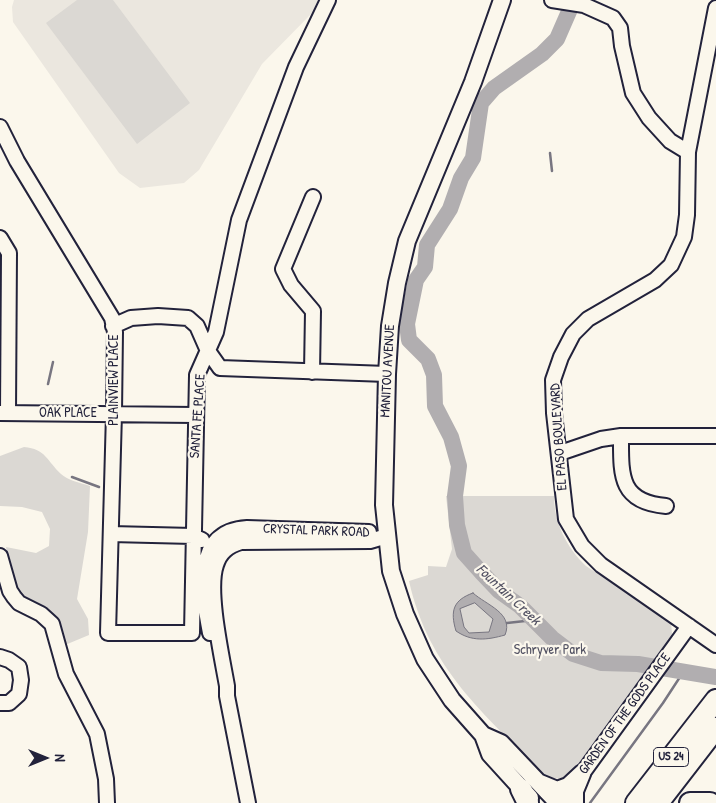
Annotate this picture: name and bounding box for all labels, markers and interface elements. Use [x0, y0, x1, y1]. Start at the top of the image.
street label: MANITOU AVENUE [377, 324, 399, 418]
street label: PLAINVIEW PLACE [106, 334, 122, 426]
street label: SANTA FE PLACE [187, 373, 209, 459]
street label: EL PASO BOULEVARD [547, 383, 571, 491]
street label: OAK PLACE [39, 405, 97, 421]
street label: CRYSTAL PARK ROAD [262, 521, 370, 541]
water label: Fountain Creek [472, 561, 544, 629]
park label: Schryver Park [514, 642, 586, 658]
street label: GARDEN OF THE GODS PLACE [575, 650, 675, 778]
north arrow [20, 733, 70, 783]
road number: US 24 [654, 748, 688, 766]
text: N [51, 754, 70, 762]

